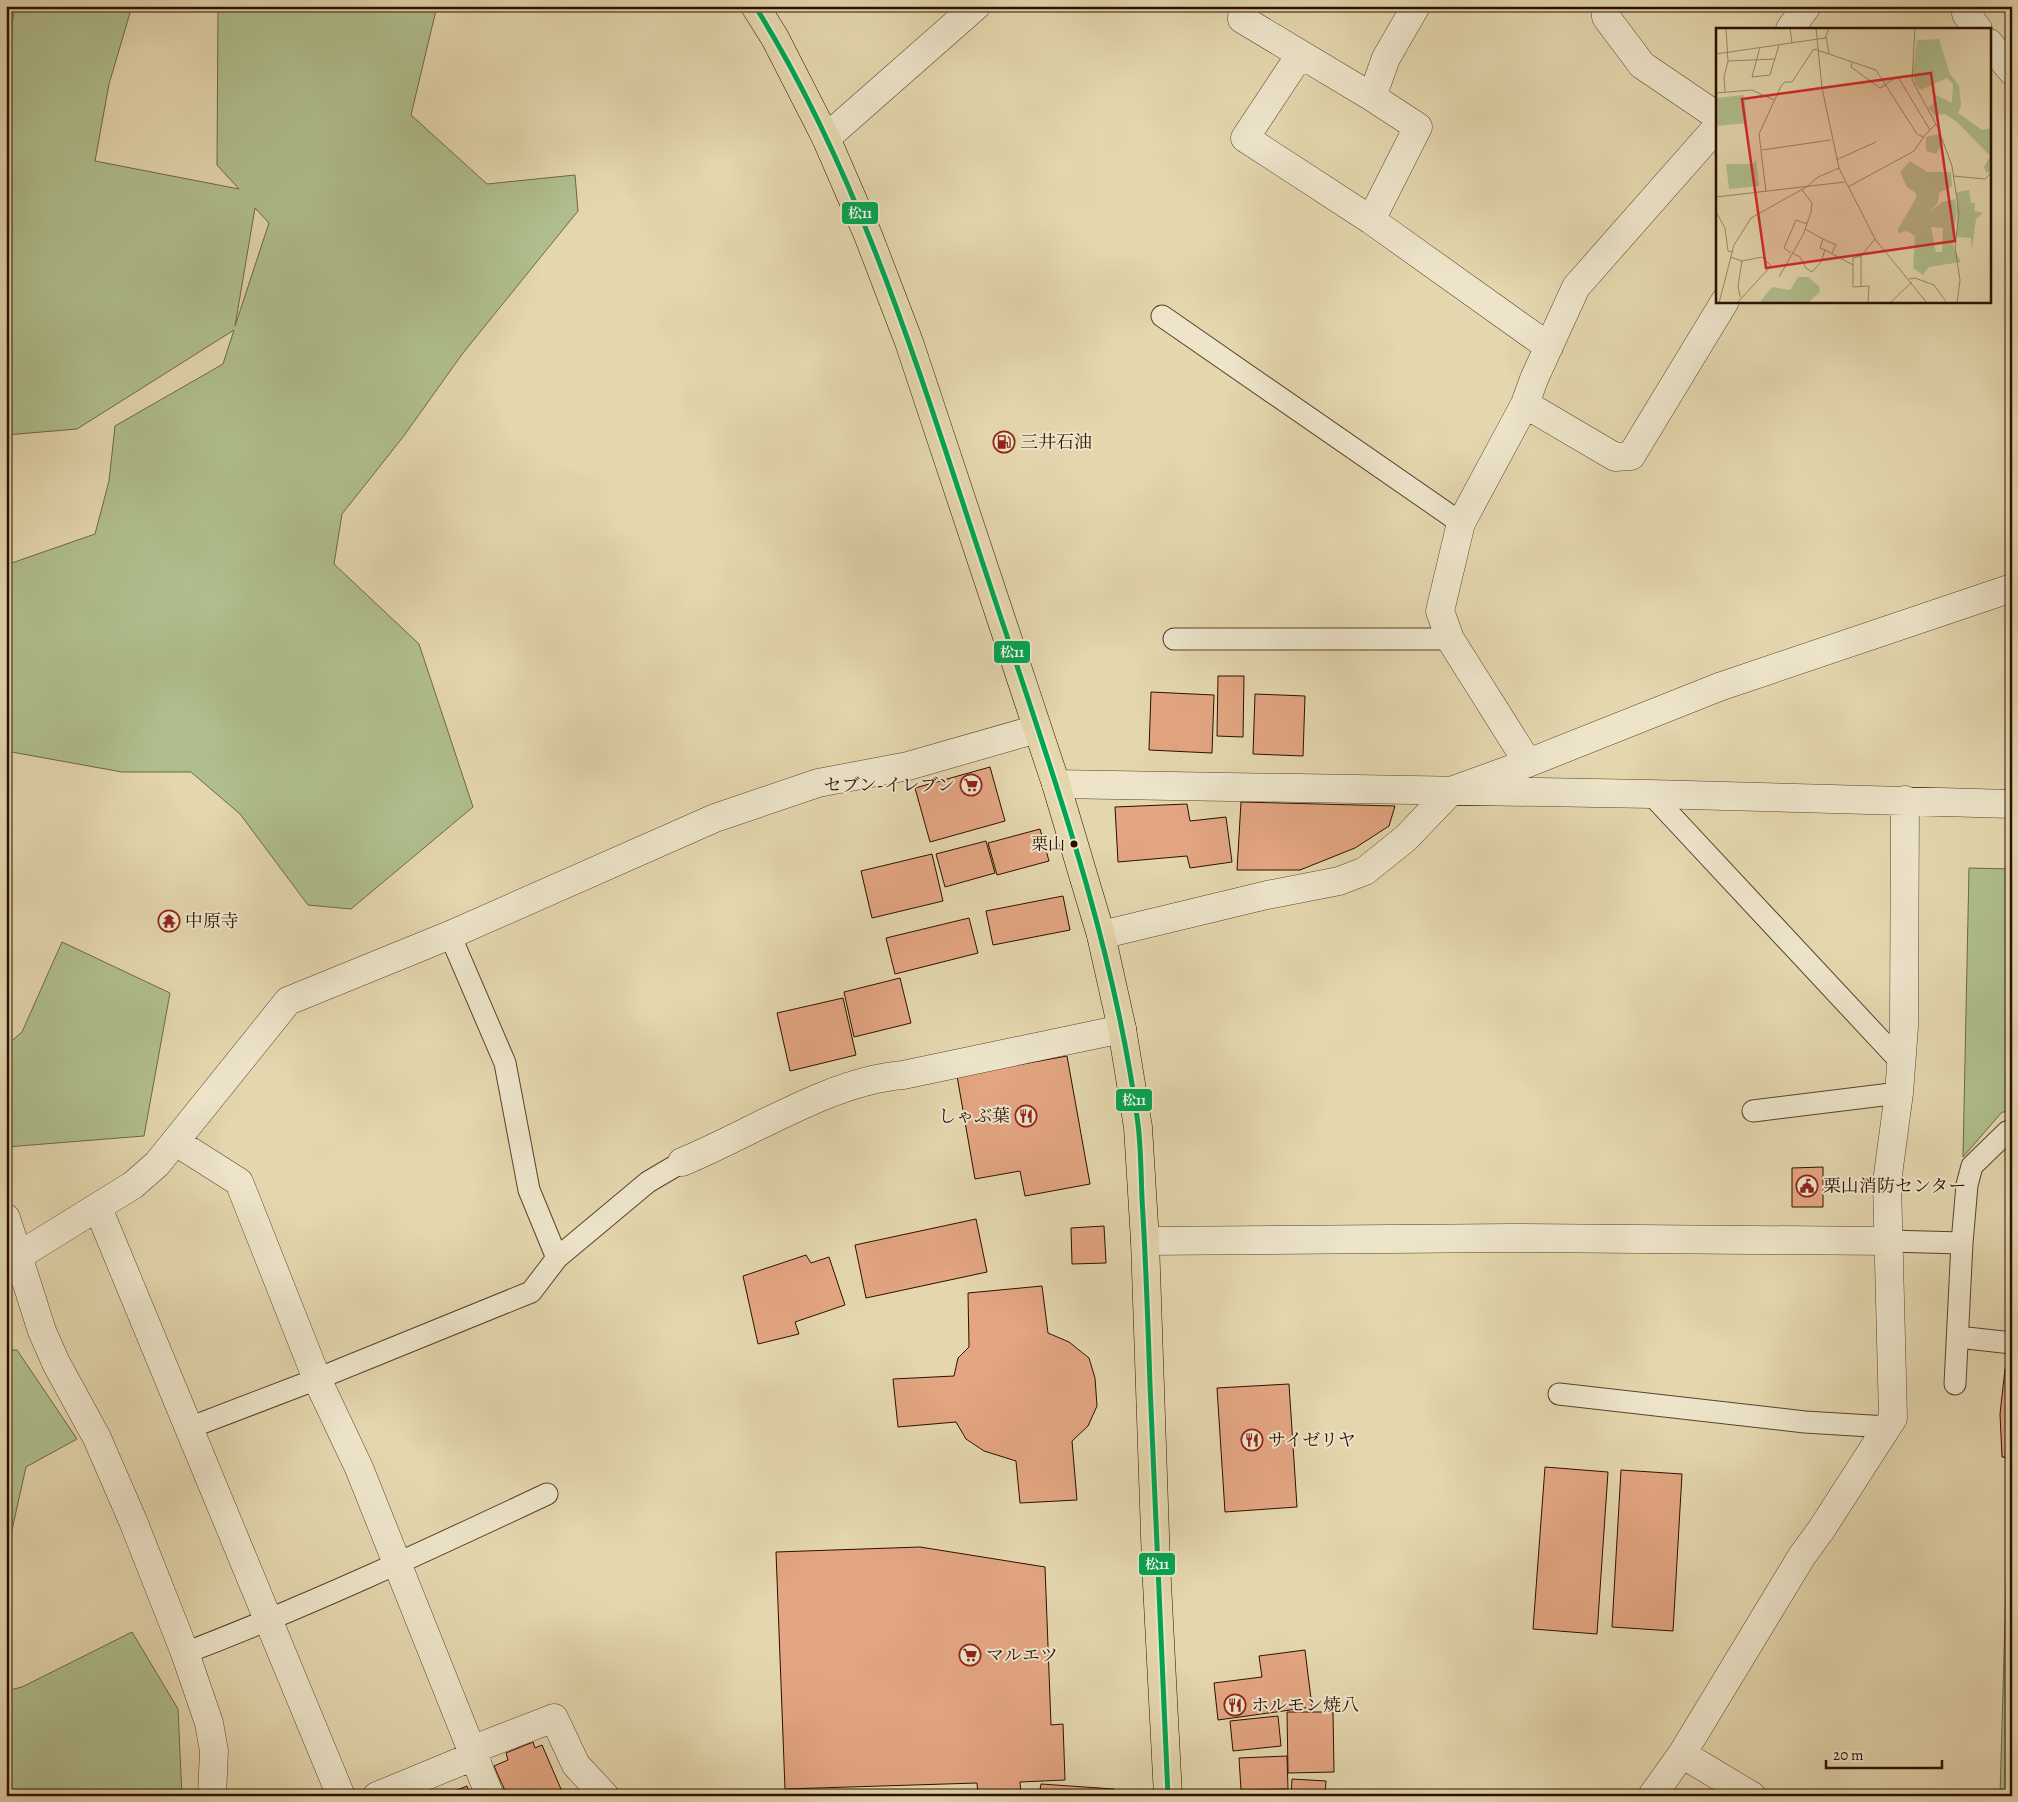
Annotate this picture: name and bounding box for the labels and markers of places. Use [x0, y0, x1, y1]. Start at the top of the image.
fuel station icon: 三井石油 [992, 430, 1016, 454]
place label: 三井石油 [1020, 430, 1092, 454]
place label: セブン-イレブン [824, 773, 955, 797]
supermarket icon: セブン-イレブン [959, 773, 983, 797]
place label: 栗山 [1031, 833, 1065, 856]
marker: 栗山 [1069, 839, 1079, 849]
temple icon: 中原寺 [157, 909, 181, 933]
place label: 中原寺 [185, 909, 239, 933]
place label: しゃぶ葉 [938, 1104, 1010, 1128]
restaurant icon: しゃぶ葉 [1014, 1104, 1038, 1128]
public building icon: 栗山消防センター [1795, 1174, 1819, 1198]
place label: 栗山消防センター [1823, 1174, 1966, 1198]
restaurant icon: サイゼリヤ [1240, 1428, 1264, 1452]
place label: サイゼリヤ [1268, 1428, 1356, 1452]
supermarket icon: マルエツ [958, 1643, 982, 1667]
place label: マルエツ [986, 1643, 1058, 1667]
restaurant icon: ホルモン焼八 [1223, 1693, 1247, 1717]
place label: ホルモン焼八 [1251, 1693, 1359, 1717]

